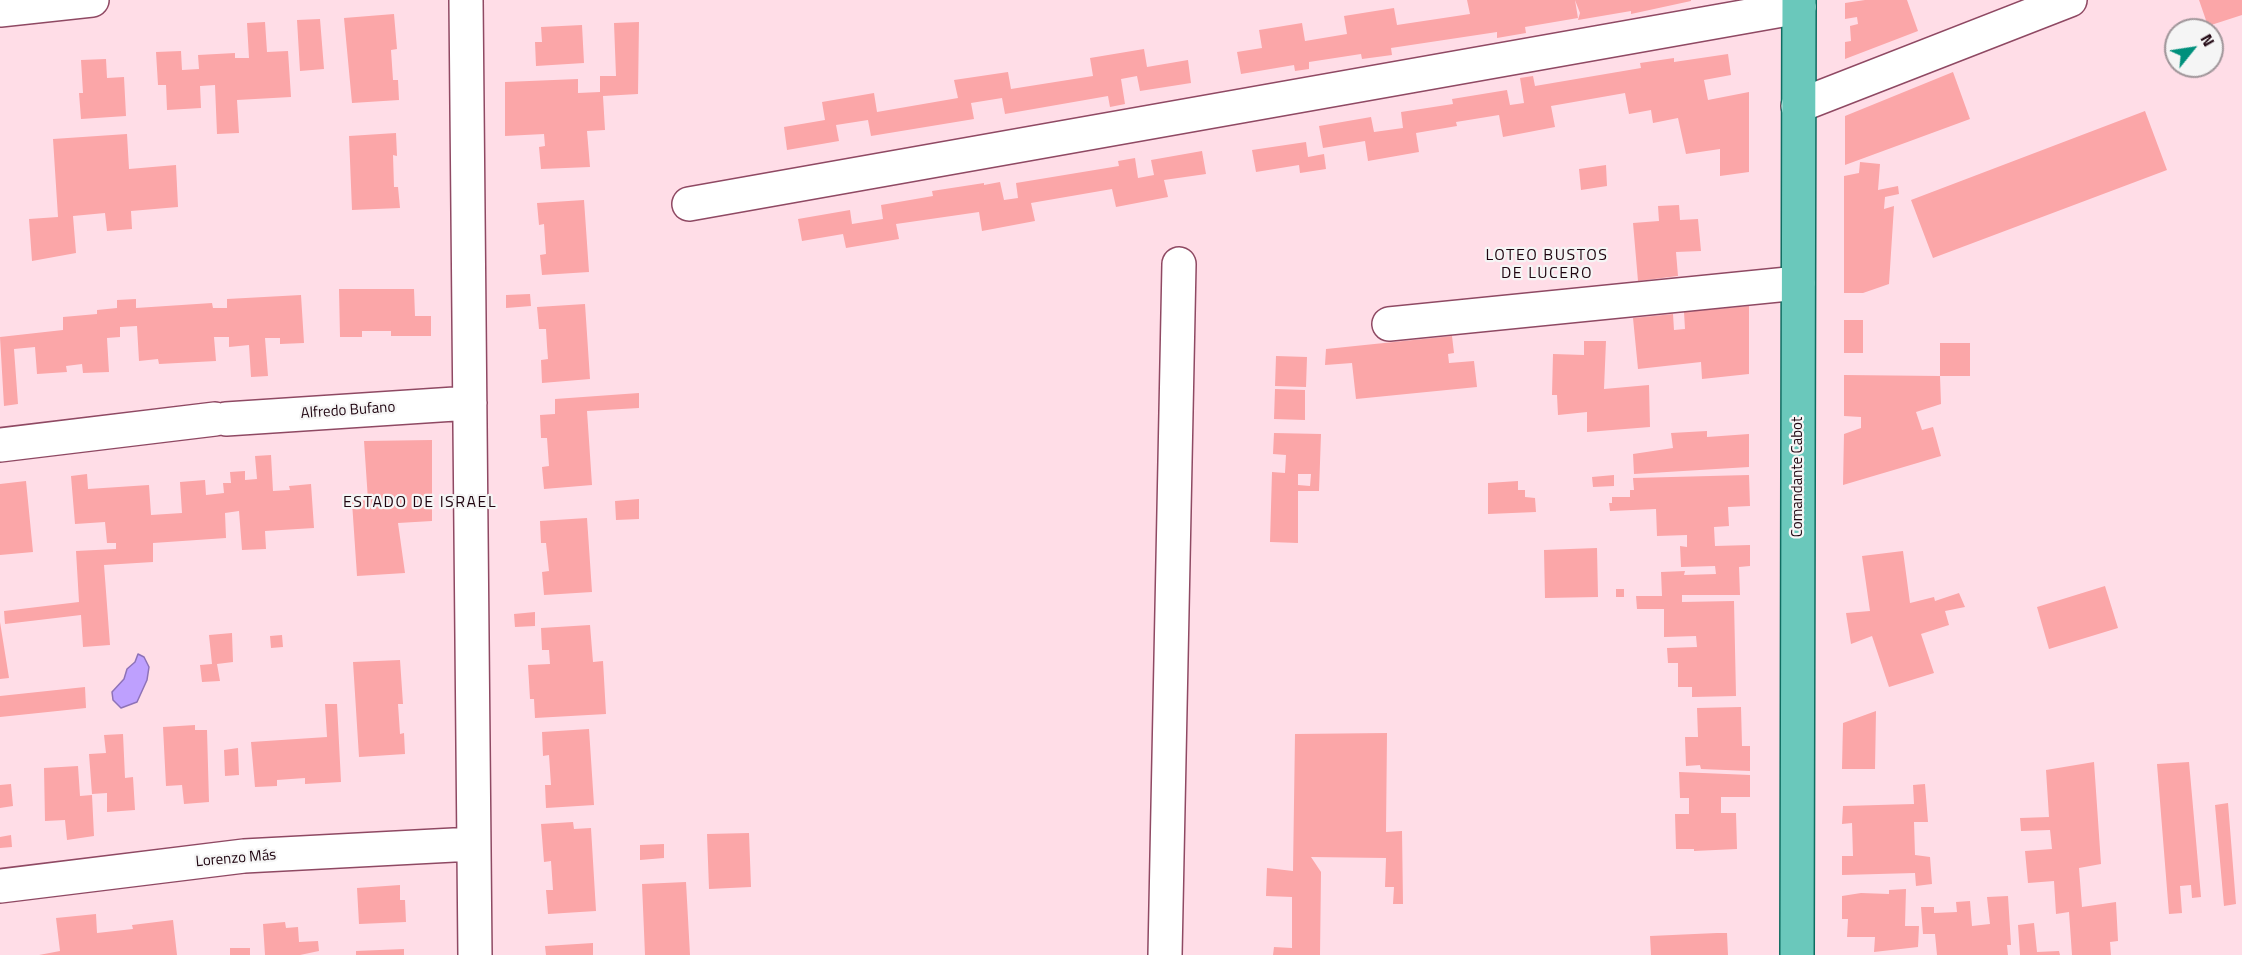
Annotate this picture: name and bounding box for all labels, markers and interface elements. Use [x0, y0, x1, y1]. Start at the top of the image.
north arrow [2164, 18, 2224, 78]
text: N [2195, 29, 2221, 51]
district label: LOTEO BUSTOS DE LUCERO [1486, 246, 1608, 284]
street label: Alfredo Bufano [300, 399, 396, 423]
street label: Comandante Cabot [1789, 417, 1807, 537]
district label: ESTADO DE ISRAEL [343, 493, 497, 513]
street label: Lorenzo Más [195, 847, 277, 871]

